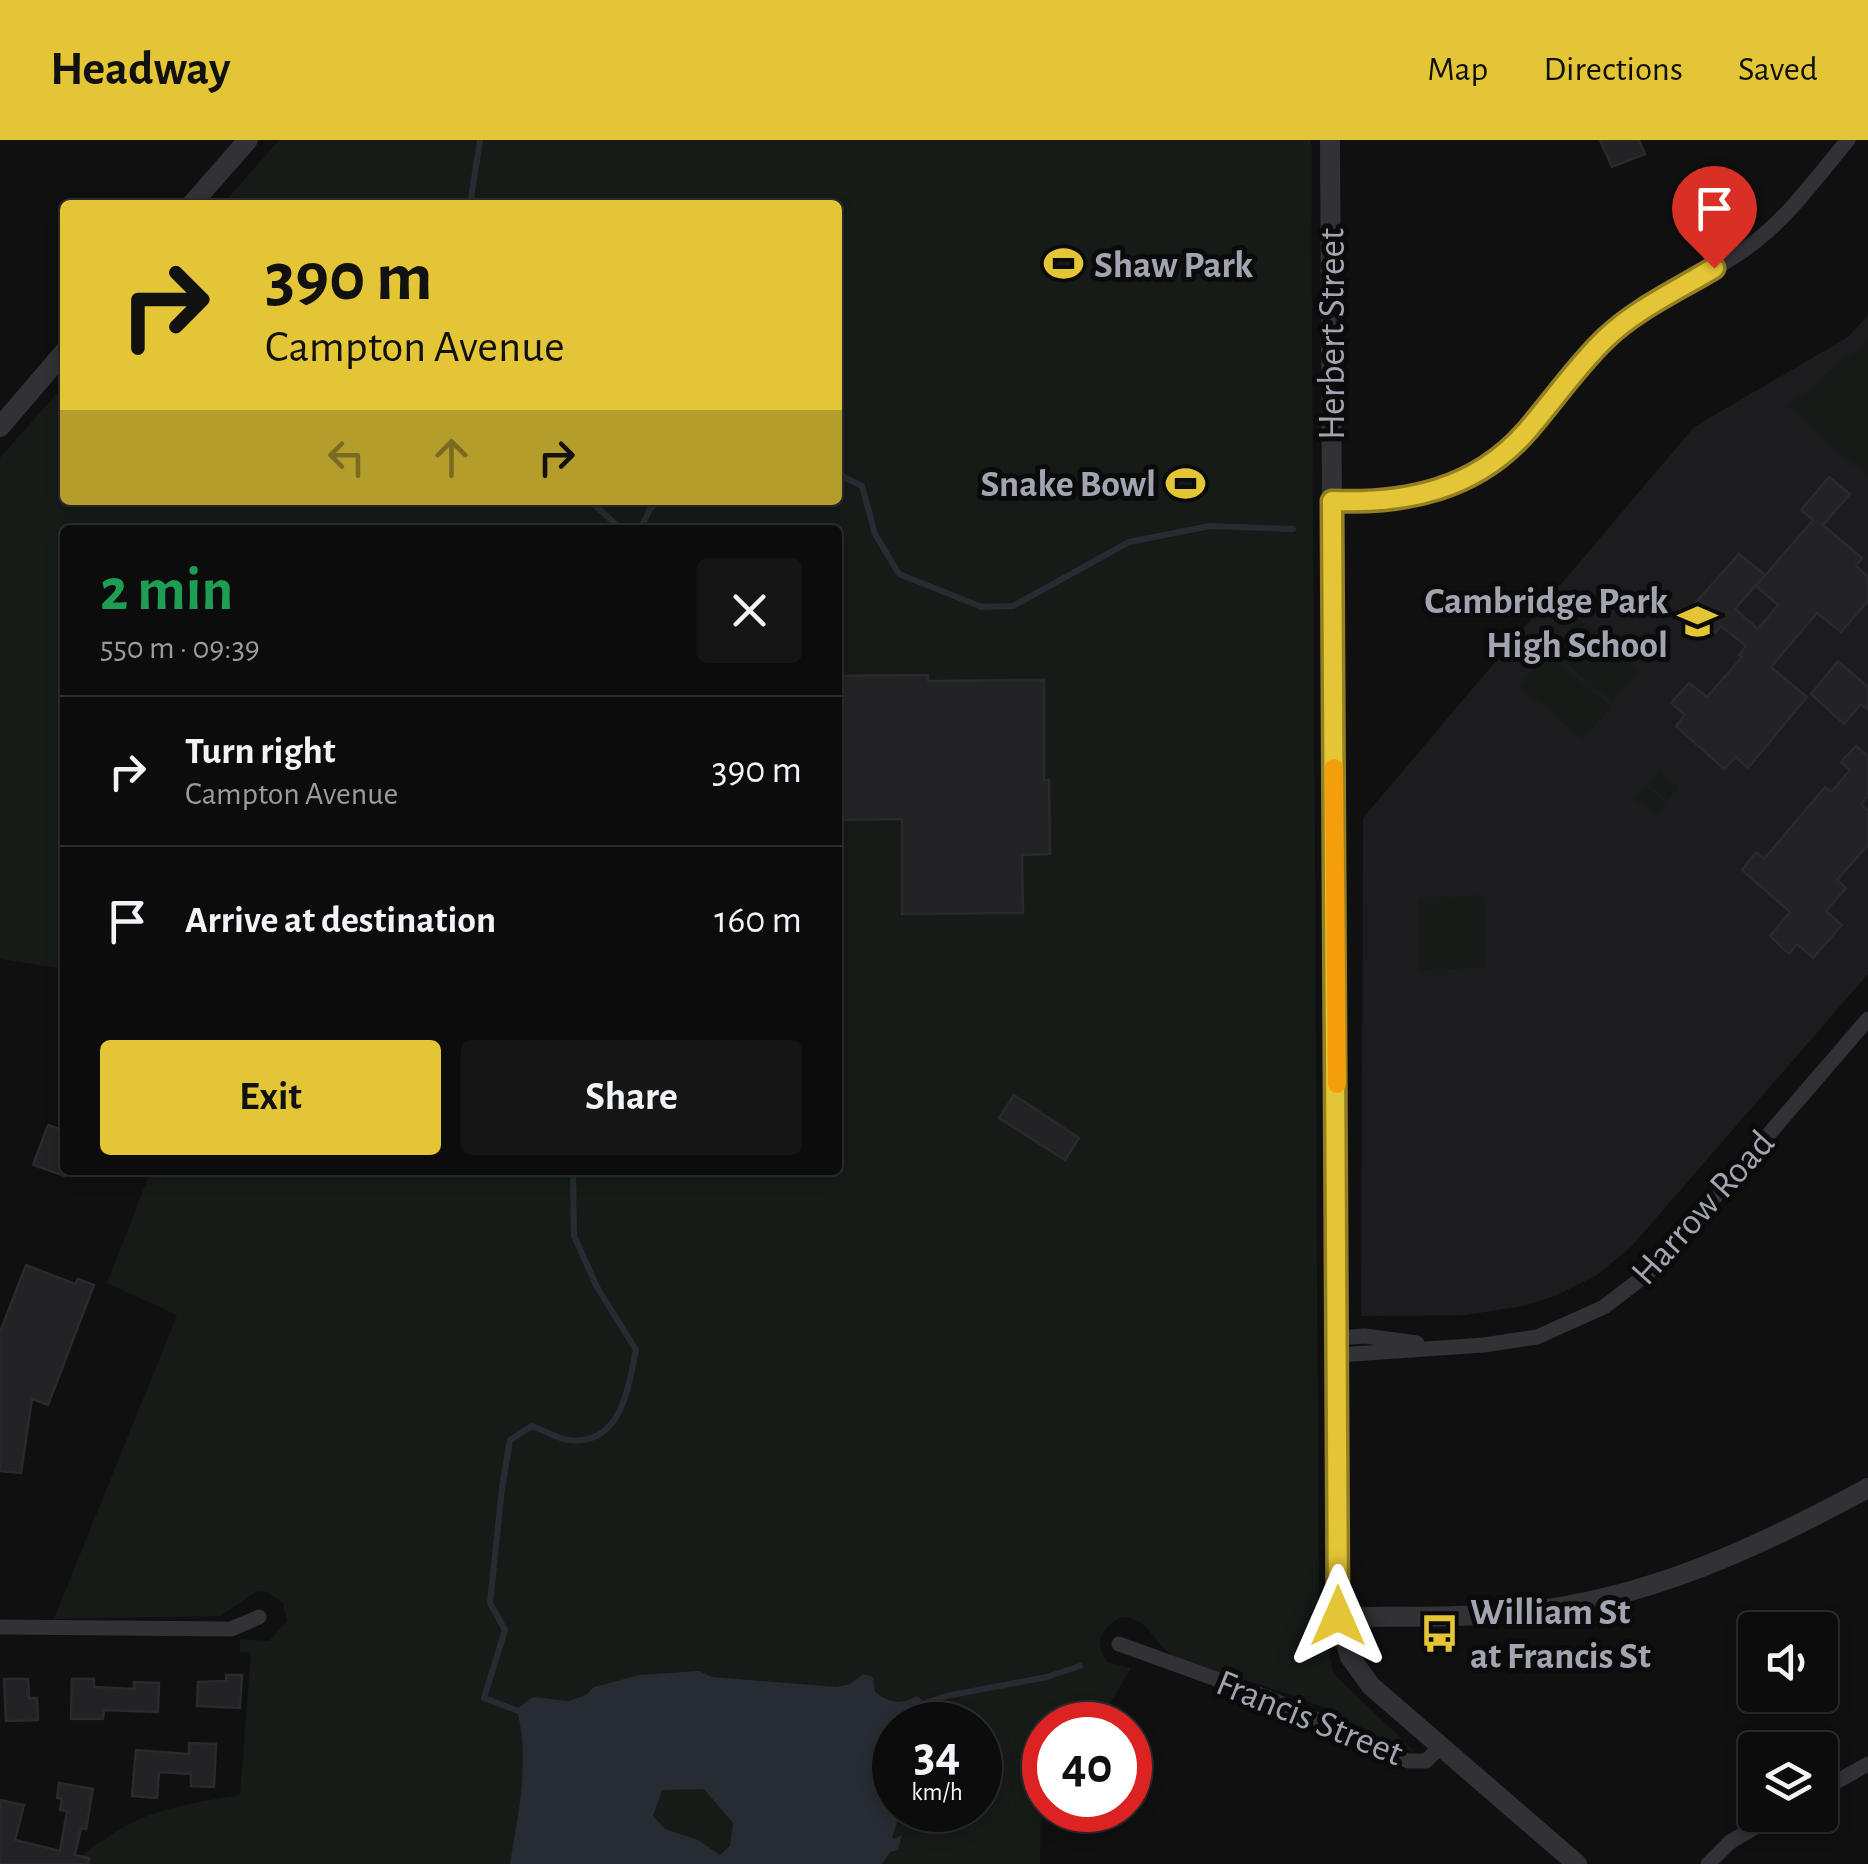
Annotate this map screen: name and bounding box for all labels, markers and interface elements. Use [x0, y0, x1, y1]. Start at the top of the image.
text: Headway [50, 46, 231, 94]
text: Map [1427, 52, 1488, 87]
text: Directions [1543, 52, 1683, 87]
text: Saved [1738, 52, 1818, 87]
pin [1672, 166, 1757, 269]
icon: arrive [1687, 181, 1742, 236]
street label: Herbert Street [1314, 228, 1352, 440]
icon: right [100, 240, 230, 370]
text: 390 m [265, 243, 433, 313]
sports icon: Shaw Park [1043, 243, 1085, 285]
place label: Shaw Park [1094, 247, 1253, 285]
text: Campton Avenue [265, 325, 565, 370]
icon: left [319, 430, 374, 485]
icon: ahead [424, 430, 479, 485]
icon: right [529, 430, 584, 485]
sports icon: Snake Bowl [1165, 462, 1207, 504]
place label: Snake Bowl [981, 466, 1156, 504]
button: close [697, 558, 802, 663]
text: 2 min [100, 561, 233, 621]
place label: Cambridge Park High School [1424, 583, 1668, 665]
school or university icon: Cambridge Park High School [1677, 601, 1719, 643]
text: 550 m · 09:39 [100, 632, 260, 664]
text: Turn right [185, 733, 335, 771]
icon: right [100, 744, 155, 799]
text: 390 m [712, 752, 802, 790]
text: Campton Avenue [185, 778, 398, 810]
icon: arrive [100, 894, 155, 949]
text: Arrive at destination [185, 902, 496, 940]
text: 160 m [714, 902, 802, 940]
button: Exit [100, 1040, 441, 1155]
button: Share [461, 1040, 802, 1155]
street label: Harrow Road [1625, 1124, 1782, 1293]
position arrow [1286, 1564, 1390, 1668]
place label: William St at Francis St [1470, 1594, 1651, 1676]
bus stop icon: William St at Francis St [1419, 1612, 1461, 1654]
map controls [1738, 1612, 1838, 1832]
button: sound [1738, 1612, 1838, 1712]
street label: Francis Street [1211, 1664, 1408, 1773]
speed limit sign: 40 [1022, 1702, 1152, 1832]
text: 34 [914, 1730, 960, 1780]
button: layers [1738, 1732, 1838, 1832]
text: km/h [911, 1780, 963, 1805]

